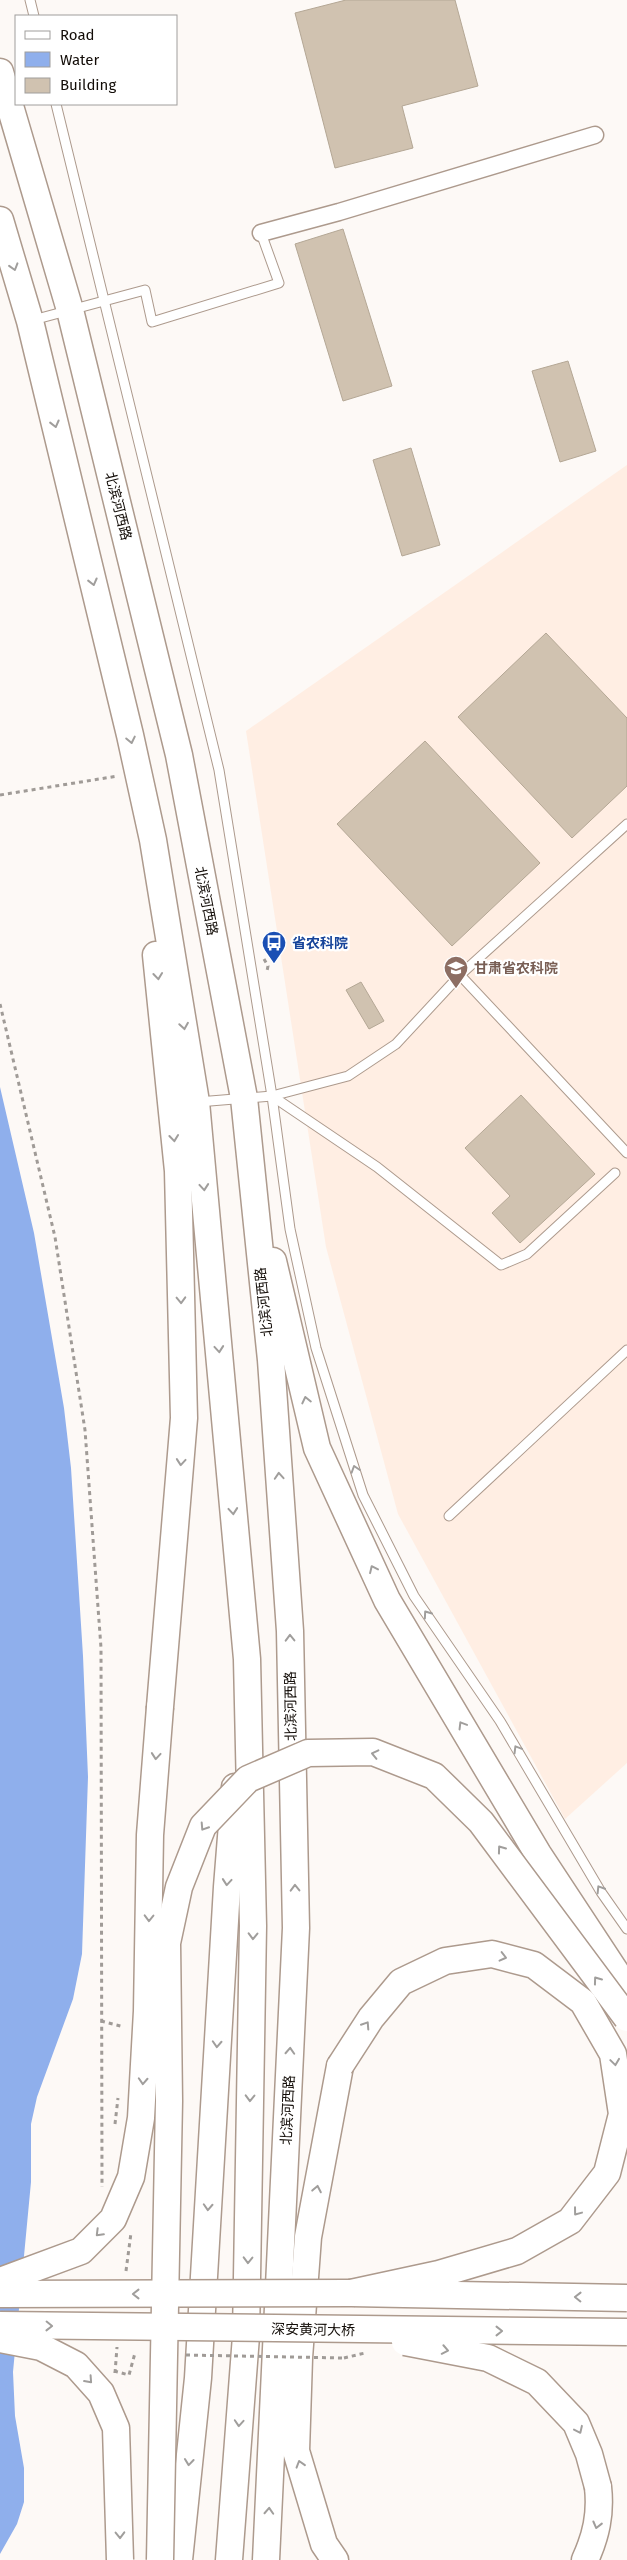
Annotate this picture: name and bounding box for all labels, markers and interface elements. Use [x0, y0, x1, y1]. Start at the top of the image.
legend [15, 15, 178, 105]
text: Road [60, 26, 95, 44]
text: Water [60, 51, 99, 69]
text: Building [60, 76, 116, 94]
one-way arrow [9, 262, 19, 270]
one-way arrow [49, 419, 60, 428]
street label: 北滨河西路 [101, 470, 135, 542]
one-way arrow [87, 577, 98, 586]
one-way arrow [125, 735, 136, 744]
street label: 北滨河西路 [191, 865, 221, 937]
bus stop icon: 省农科院 [261, 930, 287, 964]
place label: 省农科院 [292, 935, 348, 952]
school or university icon: 甘肃省农科院 [443, 955, 469, 989]
place label: 甘肃省农科院 [474, 960, 558, 977]
one-way arrow [152, 972, 163, 980]
one-way arrow [178, 1022, 188, 1030]
one-way arrow [168, 1134, 179, 1142]
one-way arrow [198, 1183, 209, 1191]
street label: 北滨河西路 [252, 1266, 276, 1338]
one-way arrow [176, 1296, 187, 1304]
one-way arrow [213, 1345, 224, 1353]
one-way arrow [301, 1396, 312, 1405]
one-way arrow [176, 1458, 187, 1466]
one-way arrow [351, 1465, 361, 1474]
one-way arrow [273, 1472, 284, 1480]
one-way arrow [228, 1507, 239, 1515]
one-way arrow [369, 1565, 379, 1574]
one-way arrow [424, 1610, 433, 1620]
one-way arrow [285, 1634, 295, 1642]
street label: 北滨河西路 [282, 1671, 300, 1741]
one-way arrow [458, 1722, 468, 1731]
one-way arrow [513, 1746, 523, 1755]
one-way arrow [370, 1749, 379, 1760]
one-way arrow [151, 1752, 162, 1760]
one-way arrow [201, 1822, 211, 1831]
one-way arrow [498, 1845, 507, 1855]
one-way arrow [222, 1879, 233, 1887]
one-way arrow [290, 1884, 300, 1892]
one-way arrow [596, 1885, 606, 1894]
one-way arrow [144, 1915, 154, 1923]
one-way arrow [248, 1932, 258, 1940]
one-way arrow [498, 1951, 507, 1962]
one-way arrow [594, 1976, 603, 1986]
one-way arrow [360, 2021, 370, 2030]
one-way arrow [212, 2041, 223, 2049]
one-way arrow [285, 2046, 296, 2054]
one-way arrow [609, 2058, 619, 2066]
street label: 北滨河西路 [278, 2075, 298, 2145]
one-way arrow [138, 2077, 149, 2085]
one-way arrow [245, 2094, 256, 2102]
one-way arrow [312, 2185, 322, 2194]
one-way arrow [202, 2203, 213, 2211]
one-way arrow [574, 2206, 582, 2215]
one-way arrow [96, 2227, 105, 2236]
one-way arrow [243, 2257, 253, 2265]
one-way arrow [132, 2289, 140, 2299]
one-way arrow [574, 2292, 582, 2302]
one-way arrow [45, 2321, 53, 2331]
street label: 深安黄河大桥 [271, 2321, 355, 2339]
one-way arrow [496, 2326, 504, 2336]
one-way arrow [440, 2344, 449, 2355]
one-way arrow [84, 2374, 93, 2383]
one-way arrow [234, 2419, 245, 2427]
one-way arrow [572, 2425, 583, 2434]
one-way arrow [184, 2458, 195, 2466]
one-way arrow [295, 2460, 305, 2468]
one-way arrow [263, 2507, 274, 2515]
one-way arrow [592, 2520, 603, 2529]
one-way arrow [115, 2531, 125, 2539]

